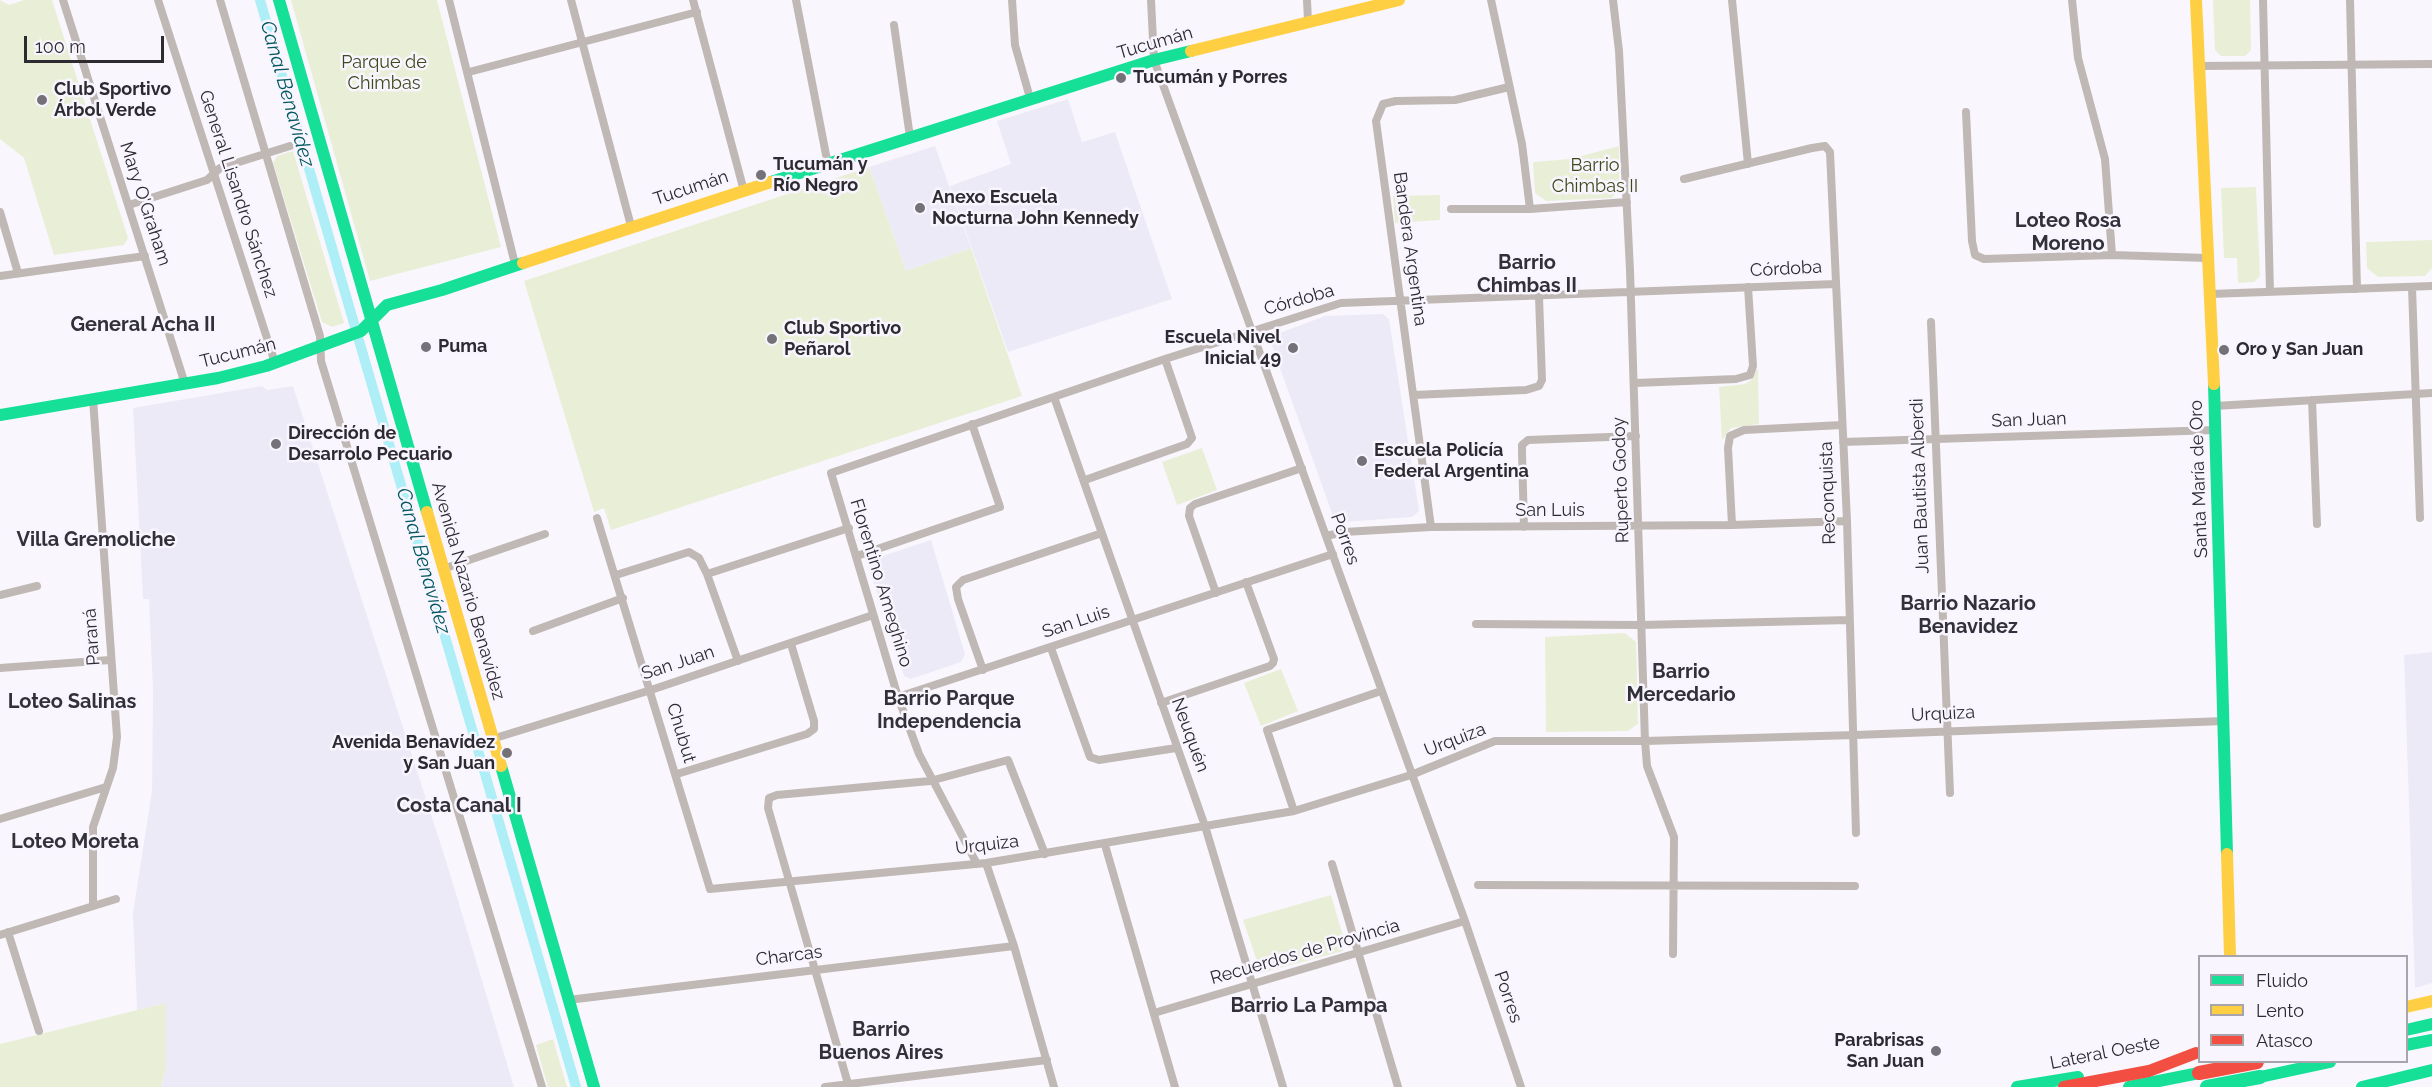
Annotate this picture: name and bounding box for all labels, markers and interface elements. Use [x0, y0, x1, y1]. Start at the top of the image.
water label: Canal Benavídez [255, 18, 319, 170]
street label: Tucumán [1115, 22, 1195, 64]
scale bar [27, 24, 166, 62]
text: 100 m [35, 36, 86, 57]
park label: Parque de Chimbas [341, 52, 427, 94]
place label: Tucumán y Porres [1133, 67, 1287, 89]
marker: Tucumán y Porres [1114, 71, 1128, 85]
place label: Club Sportivo Árbol Verde [54, 79, 171, 122]
street label: General Lisandro Sánchez [194, 88, 282, 300]
marker: Club Sportivo Árbol Verde [35, 93, 49, 107]
street label: Mary O'Graham [115, 139, 175, 269]
place label: Tucumán y Río Negro [773, 154, 868, 196]
park label: Barrio Chimbas II [1552, 155, 1638, 198]
street label: Tucumán [651, 166, 731, 210]
marker: Tucumán y Río Negro [754, 168, 768, 182]
street label: Bandera Argentina [1388, 171, 1432, 327]
place label: Anexo Escuela Nocturna John Kennedy [932, 187, 1139, 230]
marker: Anexo Escuela Nocturna John Kennedy [913, 201, 927, 215]
district label: Loteo Rosa Moreno [2015, 209, 2121, 256]
district label: Barrio Chimbas II [1477, 251, 1577, 298]
street label: Córdoba [1750, 256, 1822, 282]
street label: Córdoba [1261, 280, 1337, 320]
district label: General Acha II [70, 313, 216, 337]
place label: Club Sportivo Peñarol [784, 318, 901, 360]
place label: Escuela Nivel Inicial 49 [1165, 327, 1281, 370]
marker: Club Sportivo Peñarol [765, 332, 779, 346]
street label: Tucumán [198, 333, 278, 373]
place label: Puma [438, 336, 487, 358]
place label: Oro y San Juan [2236, 339, 2363, 361]
marker: Puma [419, 340, 433, 354]
marker: Escuela Nivel Inicial 49 [1286, 341, 1300, 355]
marker: Oro y San Juan [2217, 343, 2231, 357]
street label: Juan Bautista Alberdi [1906, 398, 1934, 574]
street label: Santa María de Oro [2185, 400, 2213, 558]
street label: San Juan [1991, 408, 2067, 432]
street label: Ruperto Godoy [1608, 416, 1634, 544]
place label: Dirección de Desarrolo Pecuario [288, 423, 452, 466]
marker: Dirección de Desarrolo Pecuario [269, 437, 283, 451]
place label: Escuela Policía Federal Argentina [1374, 440, 1529, 482]
street label: Reconquista [1815, 441, 1841, 545]
marker: Escuela Policía Federal Argentina [1355, 454, 1369, 468]
street label: Avenida Nazario Benavídez [426, 479, 510, 703]
water label: Canal Benavídez [391, 485, 455, 637]
street label: Florentino Ameghino [845, 496, 917, 670]
street label: San Luis [1515, 500, 1585, 522]
street label: Porres [1326, 510, 1364, 568]
district label: Villa Gremoliche [16, 528, 176, 552]
district label: Barrio Nazario Benavidez [1900, 592, 2036, 639]
street label: San Luis [1040, 601, 1112, 643]
street label: Paraná [79, 608, 105, 666]
street label: San Juan [639, 641, 717, 685]
district label: Barrio Mercedario [1626, 660, 1736, 707]
district label: Barrio Parque Independencia [877, 687, 1021, 734]
district label: Loteo Salinas [8, 690, 136, 714]
street label: Neuquén [1167, 695, 1213, 775]
street label: Chubut [662, 701, 700, 765]
street label: Urquiza [1911, 702, 1975, 726]
street label: Urquiza [1421, 718, 1489, 762]
place label: Avenida Benavídez y San Juan [332, 732, 495, 774]
marker: Avenida Benavídez y San Juan [500, 746, 514, 760]
district label: Costa Canal I [396, 794, 522, 818]
district label: Loteo Moreta [11, 830, 139, 854]
street label: Urquiza [954, 830, 1020, 860]
street label: Recuerdos de Provincia [1208, 915, 1402, 989]
street label: Charcas [754, 941, 824, 971]
legend [2198, 955, 2408, 1063]
street label: Porres [1489, 968, 1527, 1026]
text: Fluido [2256, 970, 2308, 991]
district label: Barrio La Pampa [1230, 994, 1388, 1018]
text: Lento [2256, 1000, 2304, 1021]
district label: Barrio Buenos Aires [819, 1018, 943, 1065]
place label: Parabrisas San Juan [1834, 1030, 1924, 1072]
text: Atasco [2256, 1030, 2313, 1051]
street label: Lateral Oeste [2048, 1032, 2162, 1074]
marker: Parabrisas San Juan [1929, 1044, 1943, 1058]

